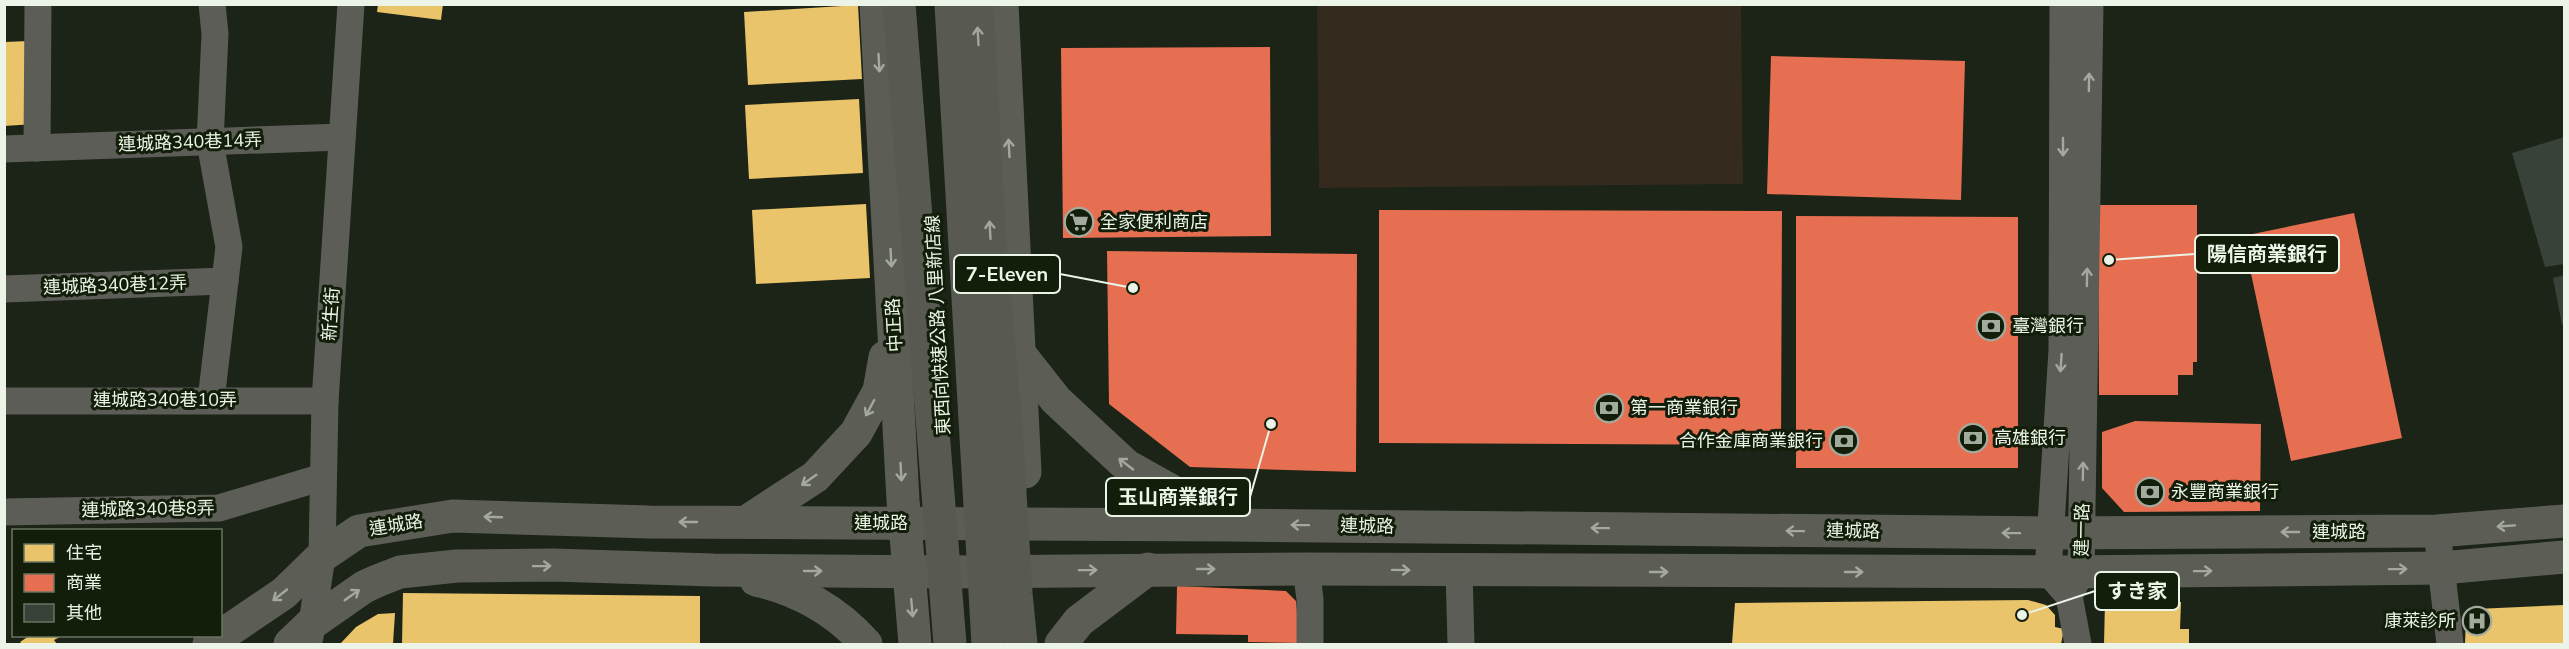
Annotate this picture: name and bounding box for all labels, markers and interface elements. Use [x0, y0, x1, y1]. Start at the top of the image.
one-way arrow [973, 26, 984, 46]
one-way arrow [874, 52, 885, 72]
one-way arrow [2083, 72, 2095, 92]
street label: 連城路340巷14弄 [118, 127, 262, 157]
one-way arrow [2057, 136, 2068, 156]
one-way arrow [1004, 138, 1015, 158]
supermarket icon: 全家便利商店 [1063, 206, 1095, 238]
place label: 全家便利商店 [1100, 210, 1208, 234]
street label: 東西向快速公路 八里新店線 [920, 214, 956, 436]
one-way arrow [984, 221, 995, 241]
callout: 陽信商業銀行 [2195, 235, 2339, 273]
text: 陽信商業銀行 [2207, 241, 2327, 268]
one-way arrow [885, 247, 896, 267]
callout: 7-Eleven [954, 255, 1060, 293]
text: 7-Eleven [966, 261, 1048, 288]
one-way arrow [2081, 267, 2093, 287]
street label: 連城路340巷12弄 [43, 270, 187, 300]
street label: 新生街 [317, 286, 345, 342]
street label: 中正路 [881, 297, 907, 353]
bank icon: 臺灣銀行 [1975, 310, 2007, 342]
place label: 臺灣銀行 [2012, 314, 2084, 338]
one-way arrow [2055, 352, 2066, 372]
street label: 連城路340巷10弄 [93, 388, 237, 412]
bank icon: 第一商業銀行 [1593, 392, 1625, 424]
place label: 第一商業銀行 [1630, 396, 1738, 420]
one-way arrow [864, 398, 875, 416]
bank icon: 高雄銀行 [1957, 422, 1989, 454]
bank icon: 合作金庫商業銀行 [1828, 425, 1860, 457]
place label: 高雄銀行 [1994, 426, 2066, 450]
place label: 合作金庫商業銀行 [1679, 429, 1823, 453]
one-way arrow [1119, 457, 1135, 470]
one-way arrow [896, 461, 907, 481]
one-way arrow [2077, 462, 2089, 482]
one-way arrow [802, 474, 818, 486]
bank icon: 永豐商業銀行 [2134, 476, 2166, 508]
callout: 玉山商業銀行 [1106, 478, 1250, 516]
place label: 永豐商業銀行 [2171, 480, 2279, 504]
text: 玉山商業銀行 [1118, 484, 1238, 511]
street label: 連城路340巷8弄 [81, 496, 215, 522]
street label: 建一路 [2070, 503, 2094, 557]
street label: 連城路 [367, 509, 425, 541]
one-way arrow [483, 511, 503, 522]
street label: 連城路 [854, 511, 908, 535]
street label: 連城路 [1340, 514, 1394, 538]
one-way arrow [678, 516, 698, 528]
one-way arrow [1290, 519, 1310, 531]
street label: 連城路 [1826, 519, 1880, 543]
street label: 連城路 [2312, 520, 2366, 544]
one-way arrow [2497, 521, 2517, 532]
one-way arrow [1590, 523, 1610, 534]
one-way arrow [1785, 525, 1805, 536]
one-way arrow [2281, 526, 2301, 538]
one-way arrow [2001, 527, 2021, 539]
legend [12, 529, 222, 637]
text: 住宅 [66, 541, 102, 565]
one-way arrow [531, 560, 551, 571]
one-way arrow [1196, 563, 1216, 575]
one-way arrow [2387, 563, 2407, 575]
one-way arrow [1078, 564, 1098, 576]
one-way arrow [1391, 564, 1411, 576]
one-way arrow [803, 565, 823, 576]
one-way arrow [2192, 565, 2212, 577]
one-way arrow [1649, 566, 1669, 577]
one-way arrow [1844, 566, 1864, 578]
text: 商業 [66, 571, 102, 595]
callout: すき家 [2095, 572, 2179, 610]
text: すき家 [2107, 578, 2167, 605]
one-way arrow [272, 588, 288, 601]
one-way arrow [344, 589, 360, 601]
one-way arrow [907, 597, 918, 617]
text: 其他 [66, 601, 102, 625]
hospital icon: 康萊診所 [2461, 605, 2493, 637]
place label: 康萊診所 [2384, 609, 2456, 633]

